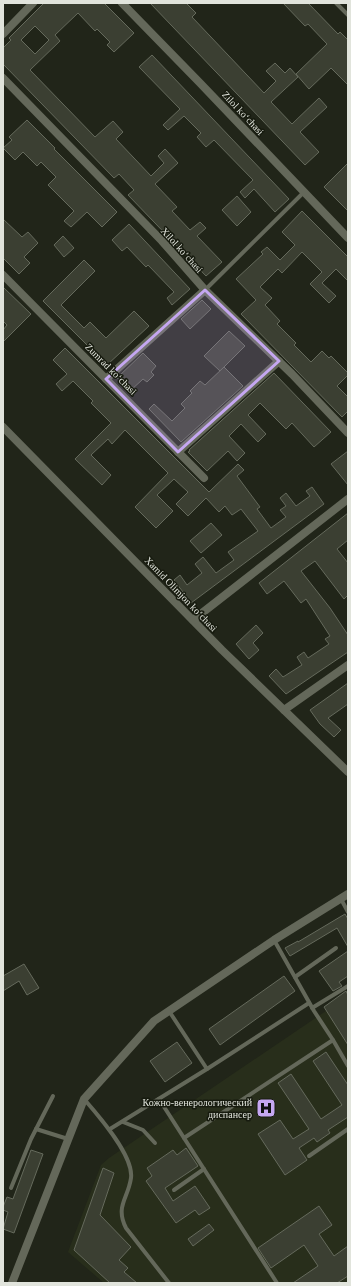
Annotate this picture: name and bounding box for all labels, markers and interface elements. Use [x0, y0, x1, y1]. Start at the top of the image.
street label: Zilol koʻchasi [220, 89, 266, 137]
street label: Xilol koʻchasi [159, 225, 205, 275]
street label: Zumrad koʻchasi [83, 341, 139, 397]
street label: Xamid Olimjon koʻchasi [143, 554, 220, 634]
place label: Кожно-венерологический диспансер [143, 1097, 253, 1120]
hospital icon: Кожно-венерологический диспансер [255, 1097, 277, 1119]

